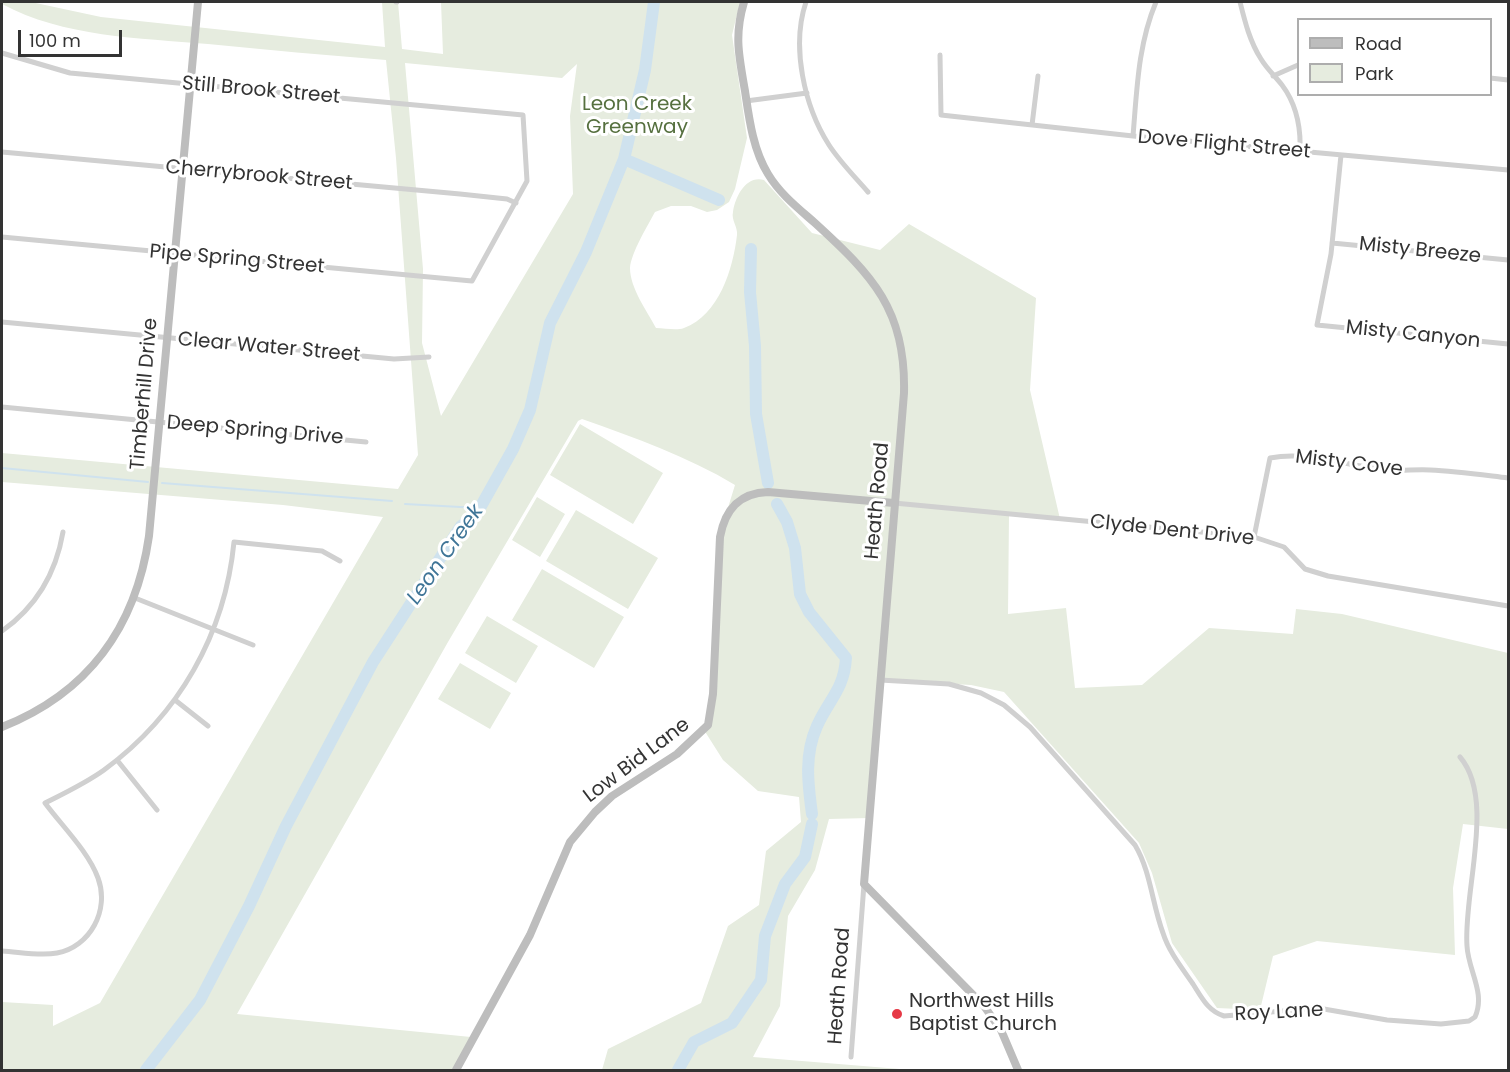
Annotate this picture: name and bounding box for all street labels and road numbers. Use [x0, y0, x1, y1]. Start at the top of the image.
street label: Still Brook Street [181, 72, 341, 110]
street label: Dove Flight Street [1137, 125, 1311, 165]
street label: Cherrybrook Street [165, 156, 353, 196]
street label: Misty Breeze [1358, 233, 1482, 269]
street label: Pipe Spring Street [148, 240, 326, 280]
street label: Misty Canyon [1345, 316, 1481, 354]
street label: Timberhill Drive [126, 317, 164, 471]
street label: Clear Water Street [177, 328, 361, 368]
street label: Deep Spring Drive [166, 411, 344, 451]
street label: Heath Road [861, 442, 895, 560]
street label: Misty Cove [1294, 445, 1404, 483]
street label: Clyde Dent Drive [1089, 510, 1255, 552]
street label: Low Bid Lane [579, 713, 695, 809]
street label: Heath Road [824, 927, 856, 1045]
street label: Roy Lane [1234, 999, 1324, 1027]

